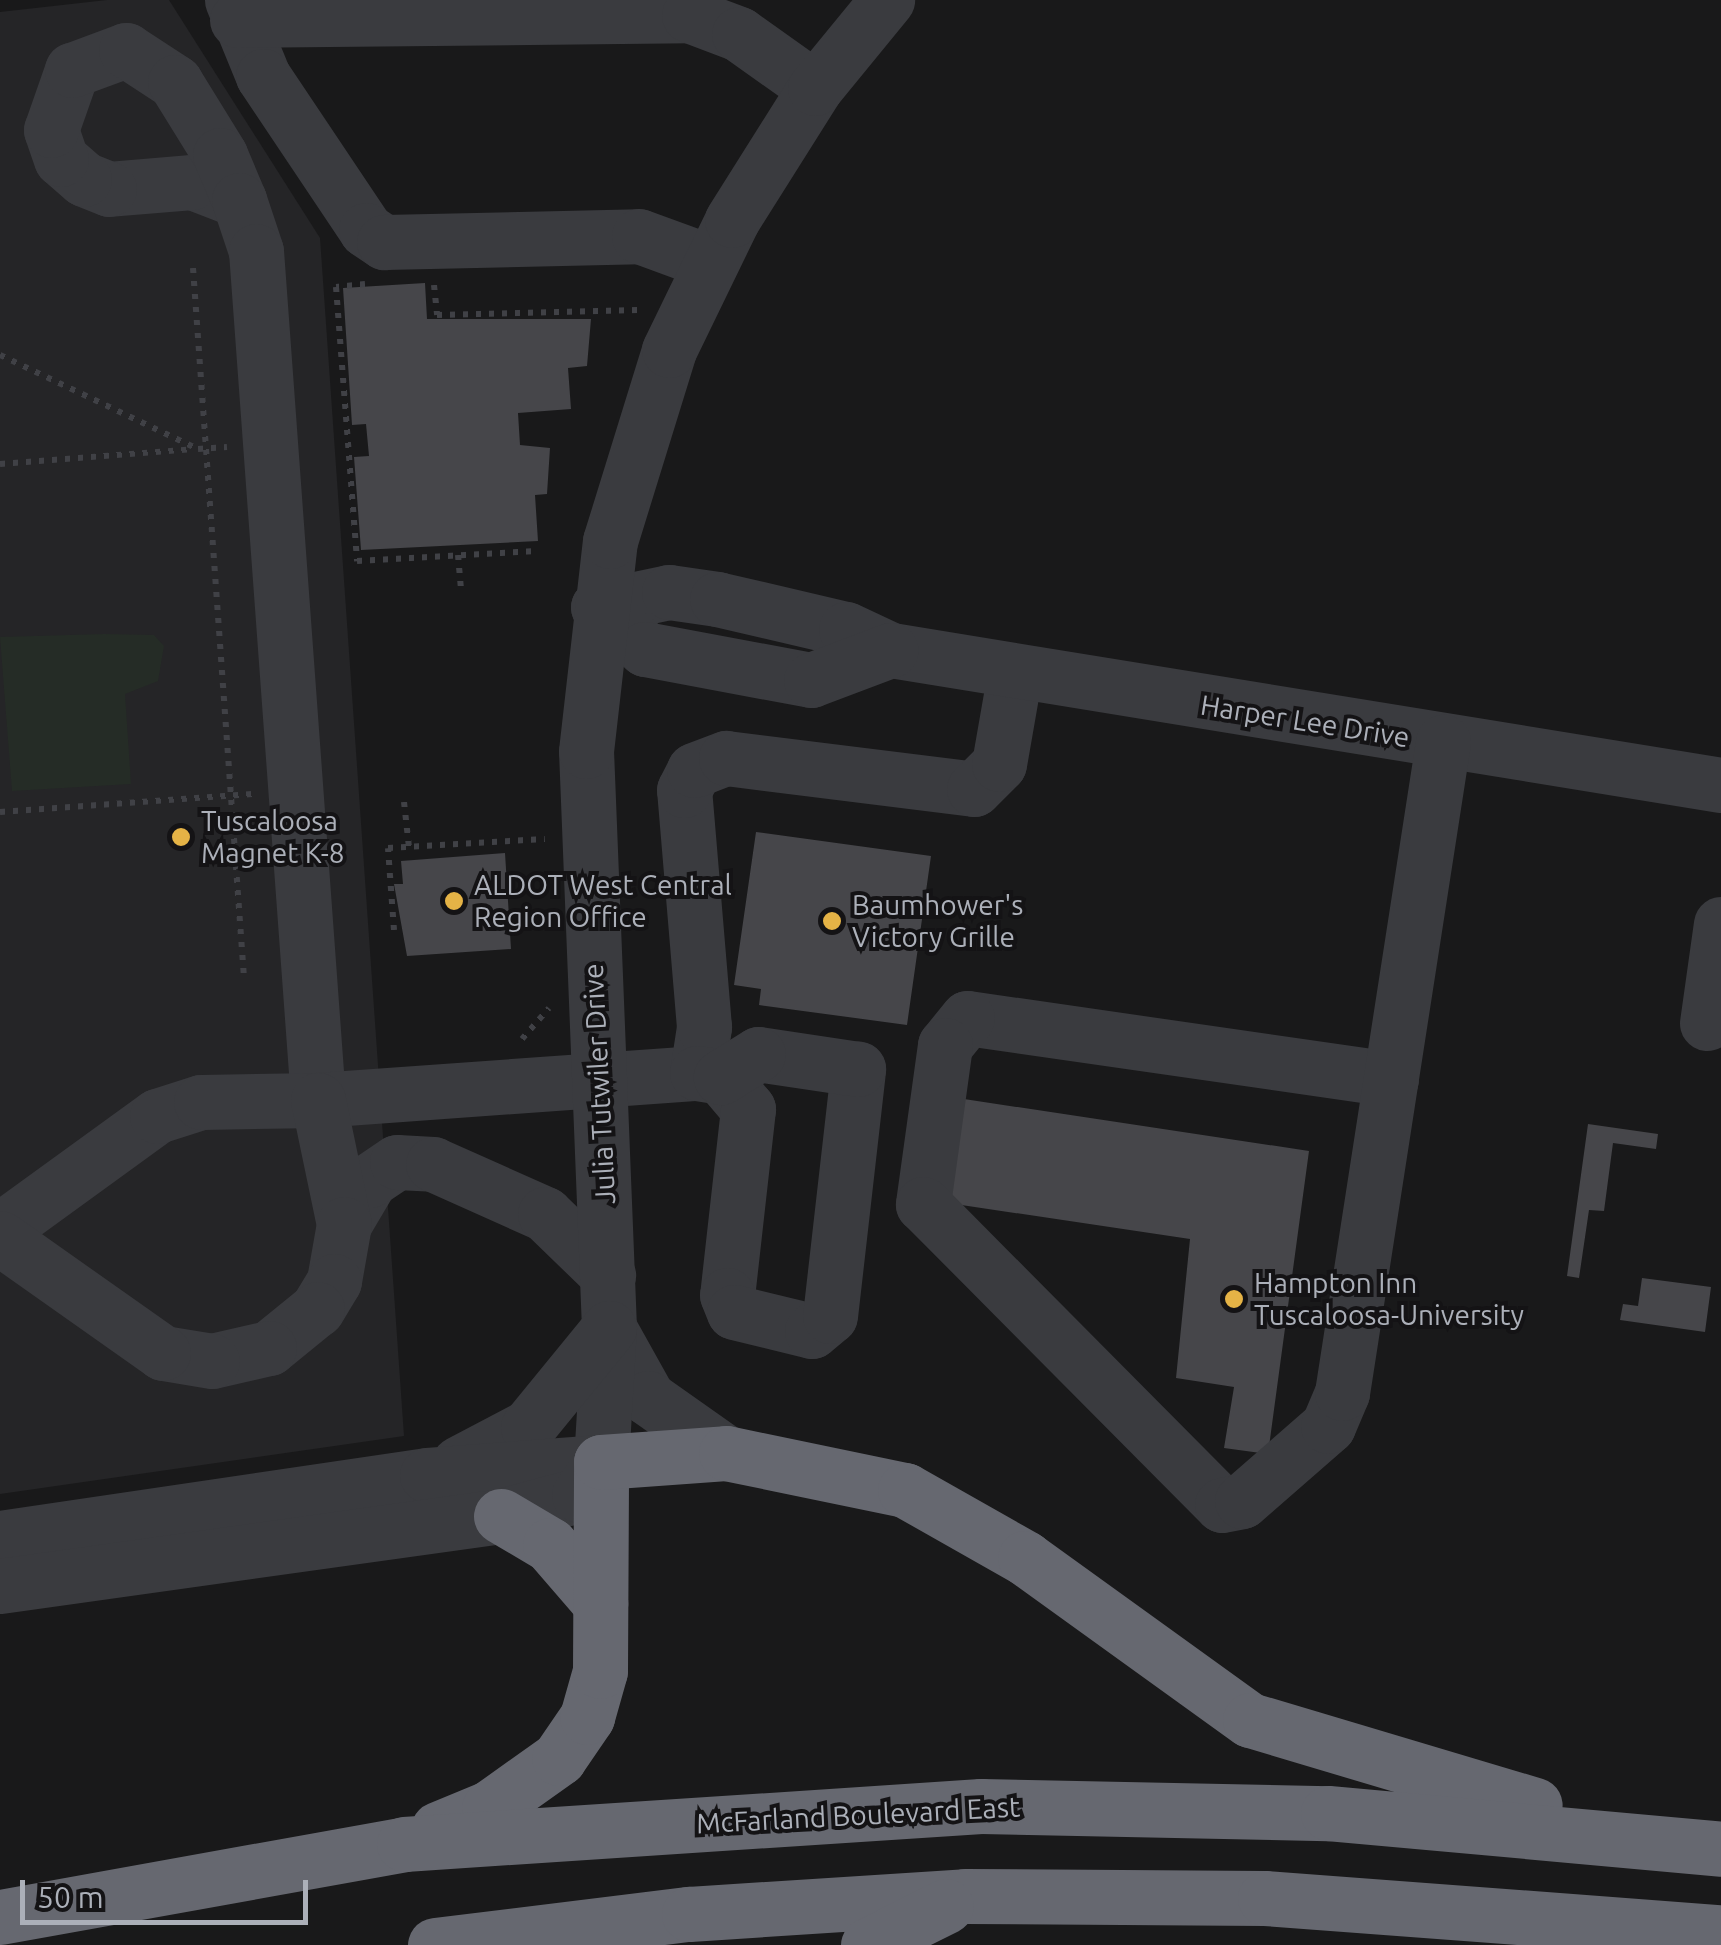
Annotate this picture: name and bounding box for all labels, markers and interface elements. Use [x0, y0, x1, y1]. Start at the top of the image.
street label: Harper Lee Drive [1198, 688, 1412, 754]
place label: Tuscaloosa Magnet K-8 [201, 804, 345, 870]
marker: Tuscaloosa Magnet K-8 [170, 826, 192, 848]
place label: ALDOT West Central Region Office [474, 868, 732, 934]
place label: Baumhower's Victory Grille [852, 888, 1023, 954]
marker: ALDOT West Central Region Office [443, 890, 465, 912]
marker: Baumhower's Victory Grille [821, 910, 843, 932]
street label: Julia Tutwiler Drive [576, 963, 622, 1205]
place label: Hampton Inn Tuscaloosa-University [1254, 1266, 1524, 1332]
marker: Hampton Inn Tuscaloosa-University [1223, 1288, 1245, 1310]
street label: McFarland Boulevard East [695, 1790, 1021, 1840]
scale bar [25, 1860, 312, 1922]
text: 50 m [37, 1880, 104, 1914]

